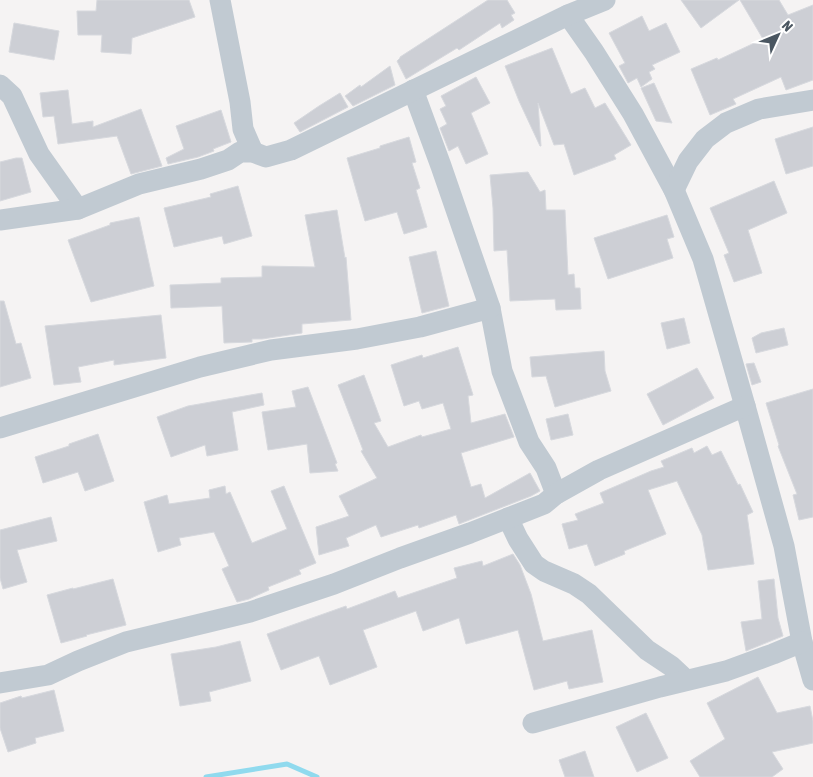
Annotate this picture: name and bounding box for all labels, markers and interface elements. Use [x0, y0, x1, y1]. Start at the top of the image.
north arrow [753, 10, 803, 60]
text: N [779, 17, 796, 34]

